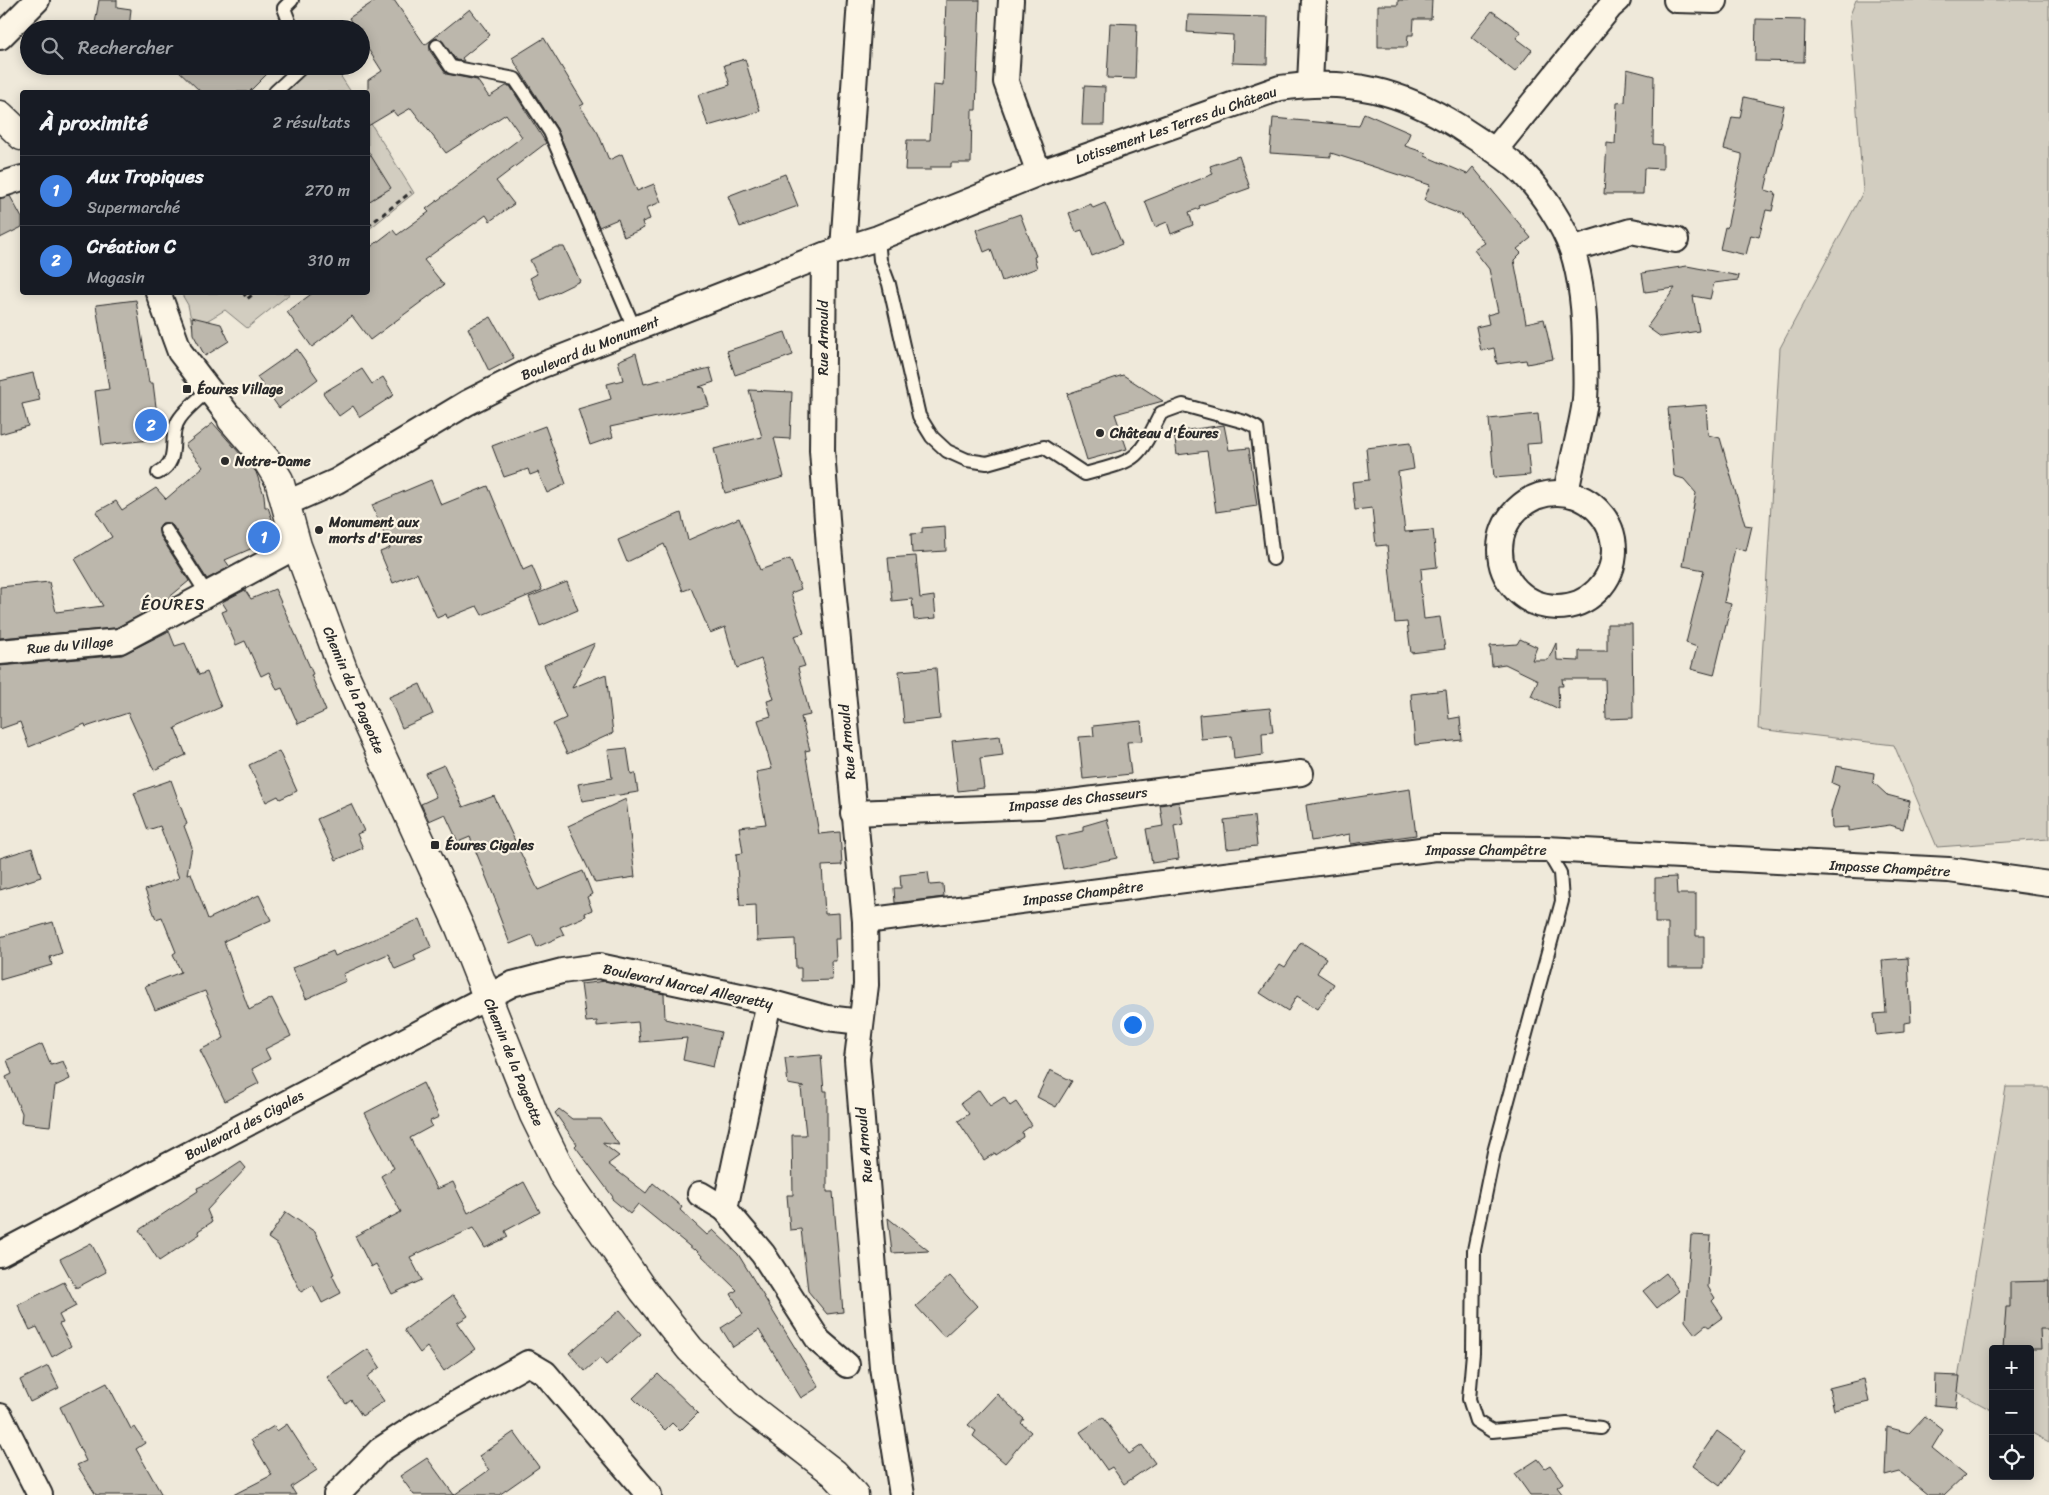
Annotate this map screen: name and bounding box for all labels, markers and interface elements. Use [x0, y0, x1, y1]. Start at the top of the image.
search box [20, 20, 370, 75]
text: Rechercher [78, 31, 173, 64]
icon: search [38, 34, 66, 62]
street label: Lotissement Les Terres du Château [1072, 79, 1281, 172]
text: À proximité [40, 104, 148, 142]
text: 2 résultats [273, 108, 350, 137]
text: Aux Tropiques [87, 160, 204, 193]
text: 1 [53, 176, 59, 205]
text: 270 m [305, 176, 350, 205]
text: Supermarché [87, 193, 180, 222]
text: Création C [87, 230, 176, 263]
text: 2 [51, 246, 61, 275]
text: 310 m [308, 246, 350, 275]
text: Magasin [87, 263, 145, 292]
street label: Rue Arnould [811, 299, 836, 376]
street label: Boulevard du Monument [517, 309, 665, 388]
place label: Éoures Village [197, 377, 283, 402]
marker: Éoures Village [181, 383, 193, 395]
pin: 2 [135, 406, 167, 444]
place label: Château d'Éoures [1109, 421, 1219, 446]
marker: Château d'Éoures [1094, 427, 1106, 439]
place label: Notre-Dame [234, 449, 312, 474]
marker: Notre-Dame [219, 455, 231, 467]
place label: Monument aux morts d'Eoures [328, 510, 423, 551]
pin: 1 [248, 518, 280, 556]
marker: Monument aux morts d'Eoures [313, 524, 325, 536]
district label: ÉOURES [141, 590, 205, 619]
street label: Chemin de la Pageotte [315, 622, 392, 758]
street label: Rue du Village [26, 629, 114, 662]
street label: Rue Arnould [832, 702, 863, 780]
street label: Impasse des Chasseurs [1006, 780, 1149, 819]
place label: Éoures Cigales [445, 833, 534, 858]
street label: Impasse Champêtre [1424, 838, 1547, 863]
marker: Éoures Cigales [429, 839, 441, 851]
street label: Impasse Champêtre [1828, 853, 1951, 884]
street label: Impasse Champêtre [1020, 874, 1145, 913]
street label: Boulevard Marcel Allegretty [601, 956, 776, 1017]
street label: Chemin de la Pageotte [476, 994, 551, 1130]
your location [1120, 1012, 1146, 1038]
street label: Boulevard des Cigales [180, 1083, 309, 1167]
street label: Rue Arnould [849, 1105, 880, 1183]
map controls [1989, 1345, 2034, 1480]
button: + [1989, 1345, 2034, 1390]
button: − [1989, 1390, 2034, 1435]
button: locate [1989, 1435, 2034, 1480]

